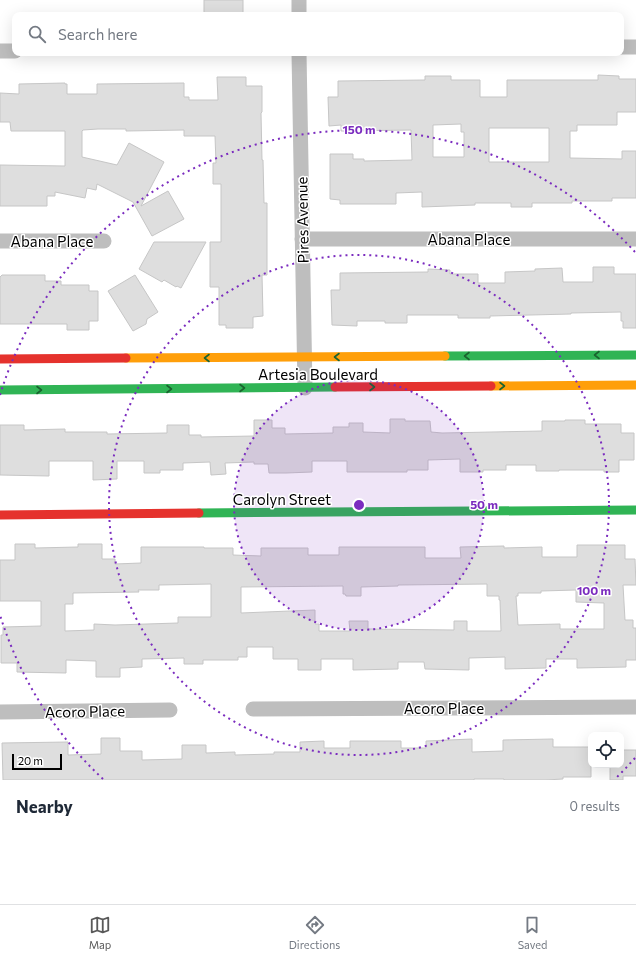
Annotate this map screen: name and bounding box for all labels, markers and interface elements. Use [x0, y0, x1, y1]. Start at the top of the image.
search box [12, 12, 624, 56]
icon: search [26, 23, 48, 45]
text: Search here [58, 25, 137, 43]
text: 150 m [342, 122, 376, 136]
street label: Pires Avenue [292, 176, 312, 263]
street label: Abana Place [428, 230, 510, 248]
street label: Abana Place [11, 232, 93, 250]
one-way arrow [594, 351, 600, 359]
one-way arrow [464, 352, 470, 360]
one-way arrow [204, 353, 210, 362]
one-way arrow [334, 353, 340, 361]
street label: Artesia Boulevard [258, 365, 378, 383]
one-way arrow [499, 382, 505, 390]
one-way arrow [369, 383, 375, 391]
one-way arrow [239, 384, 245, 392]
one-way arrow [166, 385, 172, 393]
one-way arrow [36, 386, 42, 394]
street label: Carolyn Street [233, 490, 331, 508]
text: 50 m [470, 497, 498, 511]
centre of rings [352, 498, 366, 512]
text: 100 m [577, 583, 611, 597]
street label: Acoro Place [404, 699, 484, 717]
street label: Acoro Place [45, 701, 125, 721]
map controls [588, 732, 624, 768]
button: locate [588, 732, 624, 768]
scale bar [12, 752, 62, 771]
text: 20 m [18, 754, 43, 767]
text: Nearby [16, 796, 73, 817]
text: 0 results [569, 798, 620, 814]
tab: Map [89, 914, 111, 951]
tab: Directions [289, 914, 340, 951]
tab: Saved [518, 914, 547, 951]

